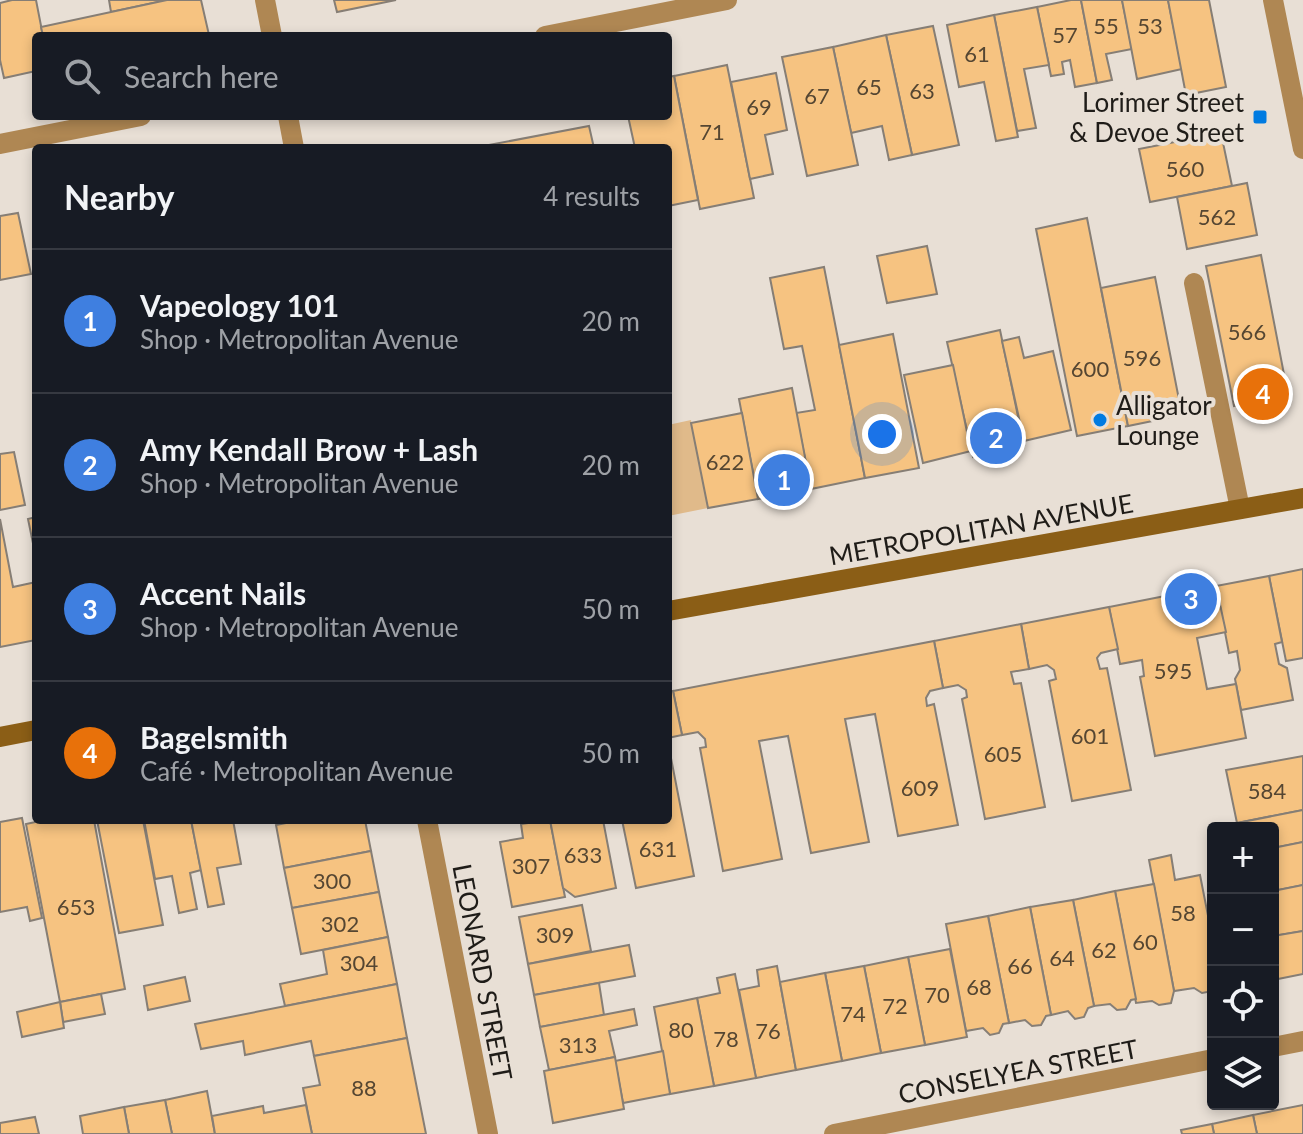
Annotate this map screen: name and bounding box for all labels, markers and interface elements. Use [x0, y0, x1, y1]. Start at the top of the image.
house number: 55 [1093, 12, 1119, 39]
house number: 53 [1137, 12, 1163, 39]
house number: 57 [1052, 21, 1078, 48]
search box [32, 32, 672, 120]
house number: 61 [964, 40, 990, 67]
icon: search [60, 54, 104, 98]
text: Search here [124, 58, 279, 94]
house number: 65 [856, 73, 882, 100]
house number: 63 [909, 77, 935, 104]
house number: 67 [804, 82, 830, 109]
place label: Lorimer Street & Devoe Street [1069, 86, 1245, 148]
house number: 69 [746, 93, 772, 120]
marker: Lorimer Street & Devoe Street [1251, 108, 1269, 126]
house number: 71 [699, 118, 725, 145]
house number: 560 [1166, 155, 1204, 182]
text: Nearby [64, 176, 175, 217]
text: 4 results [543, 180, 640, 212]
house number: 562 [1198, 203, 1236, 230]
text: Vapeology 101 [140, 287, 339, 323]
text: 1 [82, 305, 98, 337]
text: 20 m [582, 305, 640, 337]
house number: 566 [1228, 318, 1266, 345]
text: Shop · Metropolitan Avenue [140, 323, 458, 355]
house number: 596 [1123, 344, 1161, 371]
house number: 600 [1071, 355, 1109, 382]
pin: 4 [1237, 364, 1289, 424]
place label: Alligator Lounge [1116, 389, 1212, 451]
pin: 2 [970, 408, 1022, 468]
marker: Alligator Lounge [1091, 411, 1109, 429]
your location [862, 414, 902, 454]
text: Amy Kendall Brow + Lash [140, 431, 478, 467]
house number: 622 [706, 448, 744, 475]
text: 2 [82, 449, 98, 481]
text: 20 m [582, 449, 640, 481]
pin: 1 [758, 450, 810, 510]
text: Shop · Metropolitan Avenue [140, 467, 458, 499]
street label: METROPOLITAN AVENUE [827, 486, 1135, 572]
pin: 3 [1165, 569, 1217, 629]
text: Accent Nails [140, 575, 306, 611]
text: 3 [82, 593, 98, 625]
text: 50 m [582, 593, 640, 625]
text: Shop · Metropolitan Avenue [140, 611, 458, 643]
house number: 595 [1154, 657, 1192, 684]
text: Bagelsmith [140, 719, 288, 755]
house number: 601 [1071, 722, 1109, 749]
text: 4 [82, 737, 98, 769]
text: 50 m [582, 737, 640, 769]
house number: 605 [984, 740, 1022, 767]
text: Café · Metropolitan Avenue [140, 755, 453, 787]
house number: 609 [901, 774, 939, 801]
house number: 584 [1248, 777, 1286, 804]
map controls [1207, 822, 1279, 1110]
button: + [1207, 822, 1279, 894]
house number: 631 [639, 835, 677, 862]
house number: 633 [564, 841, 602, 868]
house number: 307 [512, 852, 550, 879]
street label: LEONARD STREET [446, 861, 520, 1083]
house number: 300 [313, 867, 351, 894]
house number: 653 [57, 893, 95, 920]
button: − [1207, 894, 1279, 966]
house number: 58 [1170, 899, 1196, 926]
house number: 302 [321, 910, 359, 937]
house number: 309 [536, 921, 574, 948]
house number: 60 [1132, 928, 1158, 955]
house number: 62 [1091, 936, 1117, 963]
house number: 64 [1049, 944, 1075, 971]
house number: 304 [340, 949, 378, 976]
house number: 66 [1007, 952, 1033, 979]
button: locate [1207, 966, 1279, 1038]
house number: 68 [966, 973, 992, 1000]
house number: 70 [924, 981, 950, 1008]
house number: 72 [882, 992, 908, 1019]
house number: 74 [840, 1000, 866, 1027]
house number: 80 [668, 1016, 694, 1043]
house number: 76 [755, 1017, 781, 1044]
house number: 78 [713, 1025, 739, 1052]
house number: 313 [559, 1031, 597, 1058]
street label: CONSELYEA STREET [895, 1032, 1141, 1110]
button: layers [1207, 1038, 1279, 1110]
house number: 88 [351, 1074, 377, 1101]

